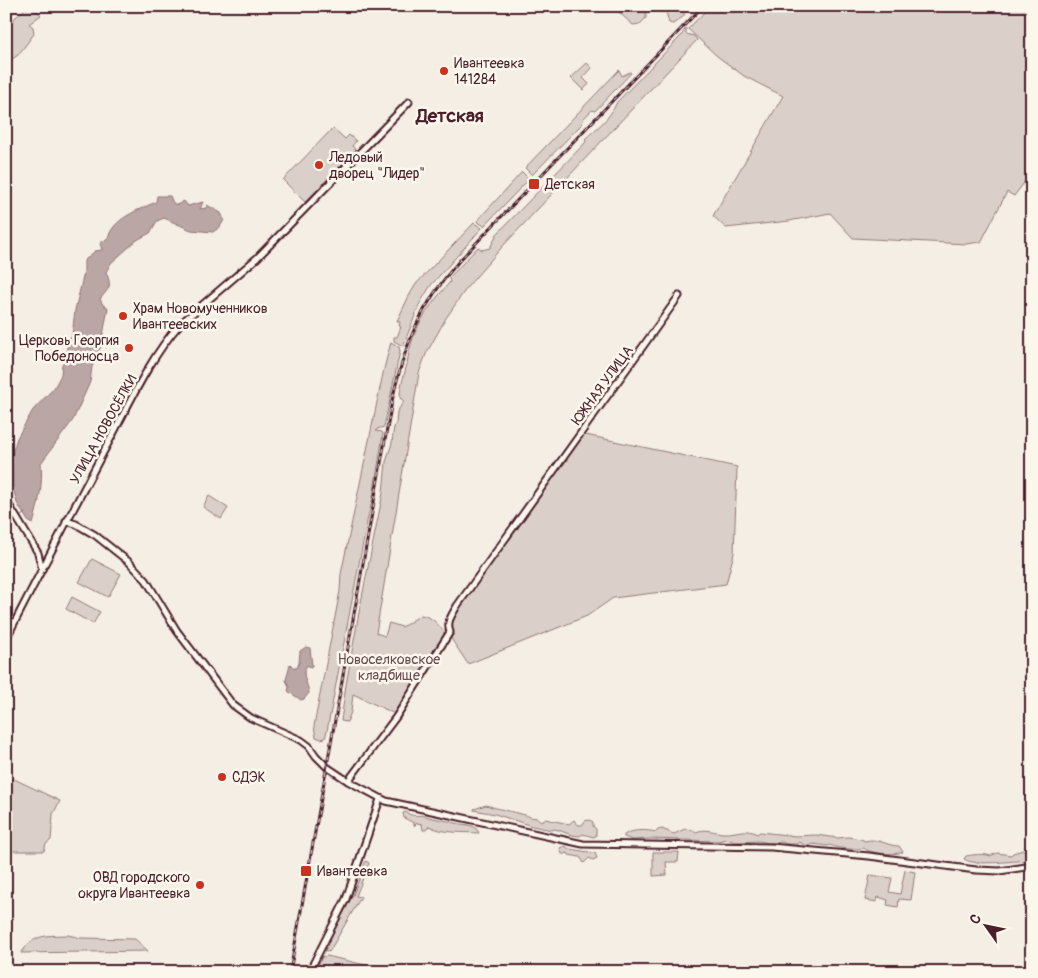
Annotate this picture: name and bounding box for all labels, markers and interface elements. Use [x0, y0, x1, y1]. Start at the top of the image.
place label: Ивантеевка 141284 [454, 55, 524, 88]
marker: Ивантеевка 141284 [438, 65, 450, 77]
district label: Детская [415, 104, 484, 128]
place label: Ледовый дворец "Лидер" [328, 149, 425, 182]
marker: Ледовый дворец "Лидер" [313, 159, 325, 171]
place label: Детская [544, 176, 595, 193]
marker: Детская [527, 177, 541, 191]
place label: Храм Новомученников Ивантеевских [133, 300, 268, 333]
marker: Храм Новомученников Ивантеевских [117, 310, 129, 322]
place label: Церковь Георгия Победоносца [19, 332, 119, 365]
marker: Церковь Георгия Победоносца [123, 342, 135, 354]
street label: ЮЖНАЯ УЛИЦА [568, 342, 637, 428]
street label: УЛИЦА НОВОСЁЛКИ [66, 372, 141, 487]
park label: Новоселковское кладбище [338, 651, 440, 684]
place label: СДЭК [232, 769, 266, 786]
marker: СДЭК [216, 771, 228, 783]
place label: Ивантеевка [317, 863, 387, 880]
marker: Ивантеевка [299, 864, 313, 878]
place label: ОВД городского округа Ивантеевка [78, 869, 190, 902]
marker: ОВД городского округа Ивантеевка [194, 879, 206, 891]
north arrow [960, 900, 1010, 950]
text: С [966, 911, 985, 927]

